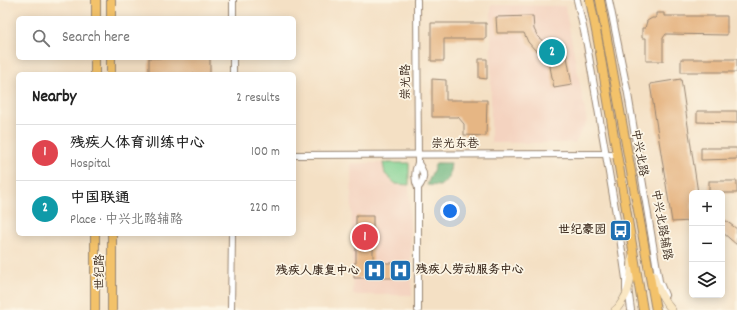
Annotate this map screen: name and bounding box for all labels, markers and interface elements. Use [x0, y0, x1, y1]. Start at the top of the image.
search box [16, 16, 296, 60]
icon: search [30, 27, 52, 49]
text: Search here [62, 27, 130, 49]
pin: 2 [539, 37, 565, 67]
street label: 崇光路 [398, 64, 415, 100]
text: Nearby [32, 86, 76, 110]
text: 2 results [236, 89, 280, 108]
street label: 中兴北路 [626, 128, 652, 178]
text: 残疾人体育训练中心 [70, 133, 205, 155]
street label: 崇光东巷 [431, 136, 479, 153]
text: 1 [44, 143, 46, 162]
text: 100 m [251, 143, 280, 162]
text: Hospital [70, 155, 110, 174]
text: 中国联通 [70, 188, 130, 210]
street label: 中兴北路辅路 [646, 188, 676, 262]
map controls [689, 190, 725, 298]
button: + [689, 190, 725, 226]
text: 2 [42, 199, 48, 218]
text: 220 m [250, 199, 280, 218]
your location [440, 201, 460, 221]
text: Place · 中兴北路辅路 [70, 211, 183, 230]
bus stop icon: 世纪豪园 [608, 217, 634, 243]
pin: 1 [352, 222, 378, 252]
place label: 世纪豪园 [558, 222, 606, 239]
button: − [689, 226, 725, 262]
street label: 世纪路 [92, 254, 109, 290]
hospital icon: 残疾人劳动服务中心 [387, 257, 413, 283]
hospital icon: 残疾人康复中心 [362, 258, 388, 284]
place label: 残疾人劳动服务中心 [416, 262, 524, 279]
button: layers [689, 262, 725, 298]
place label: 残疾人康复中心 [276, 263, 360, 280]

